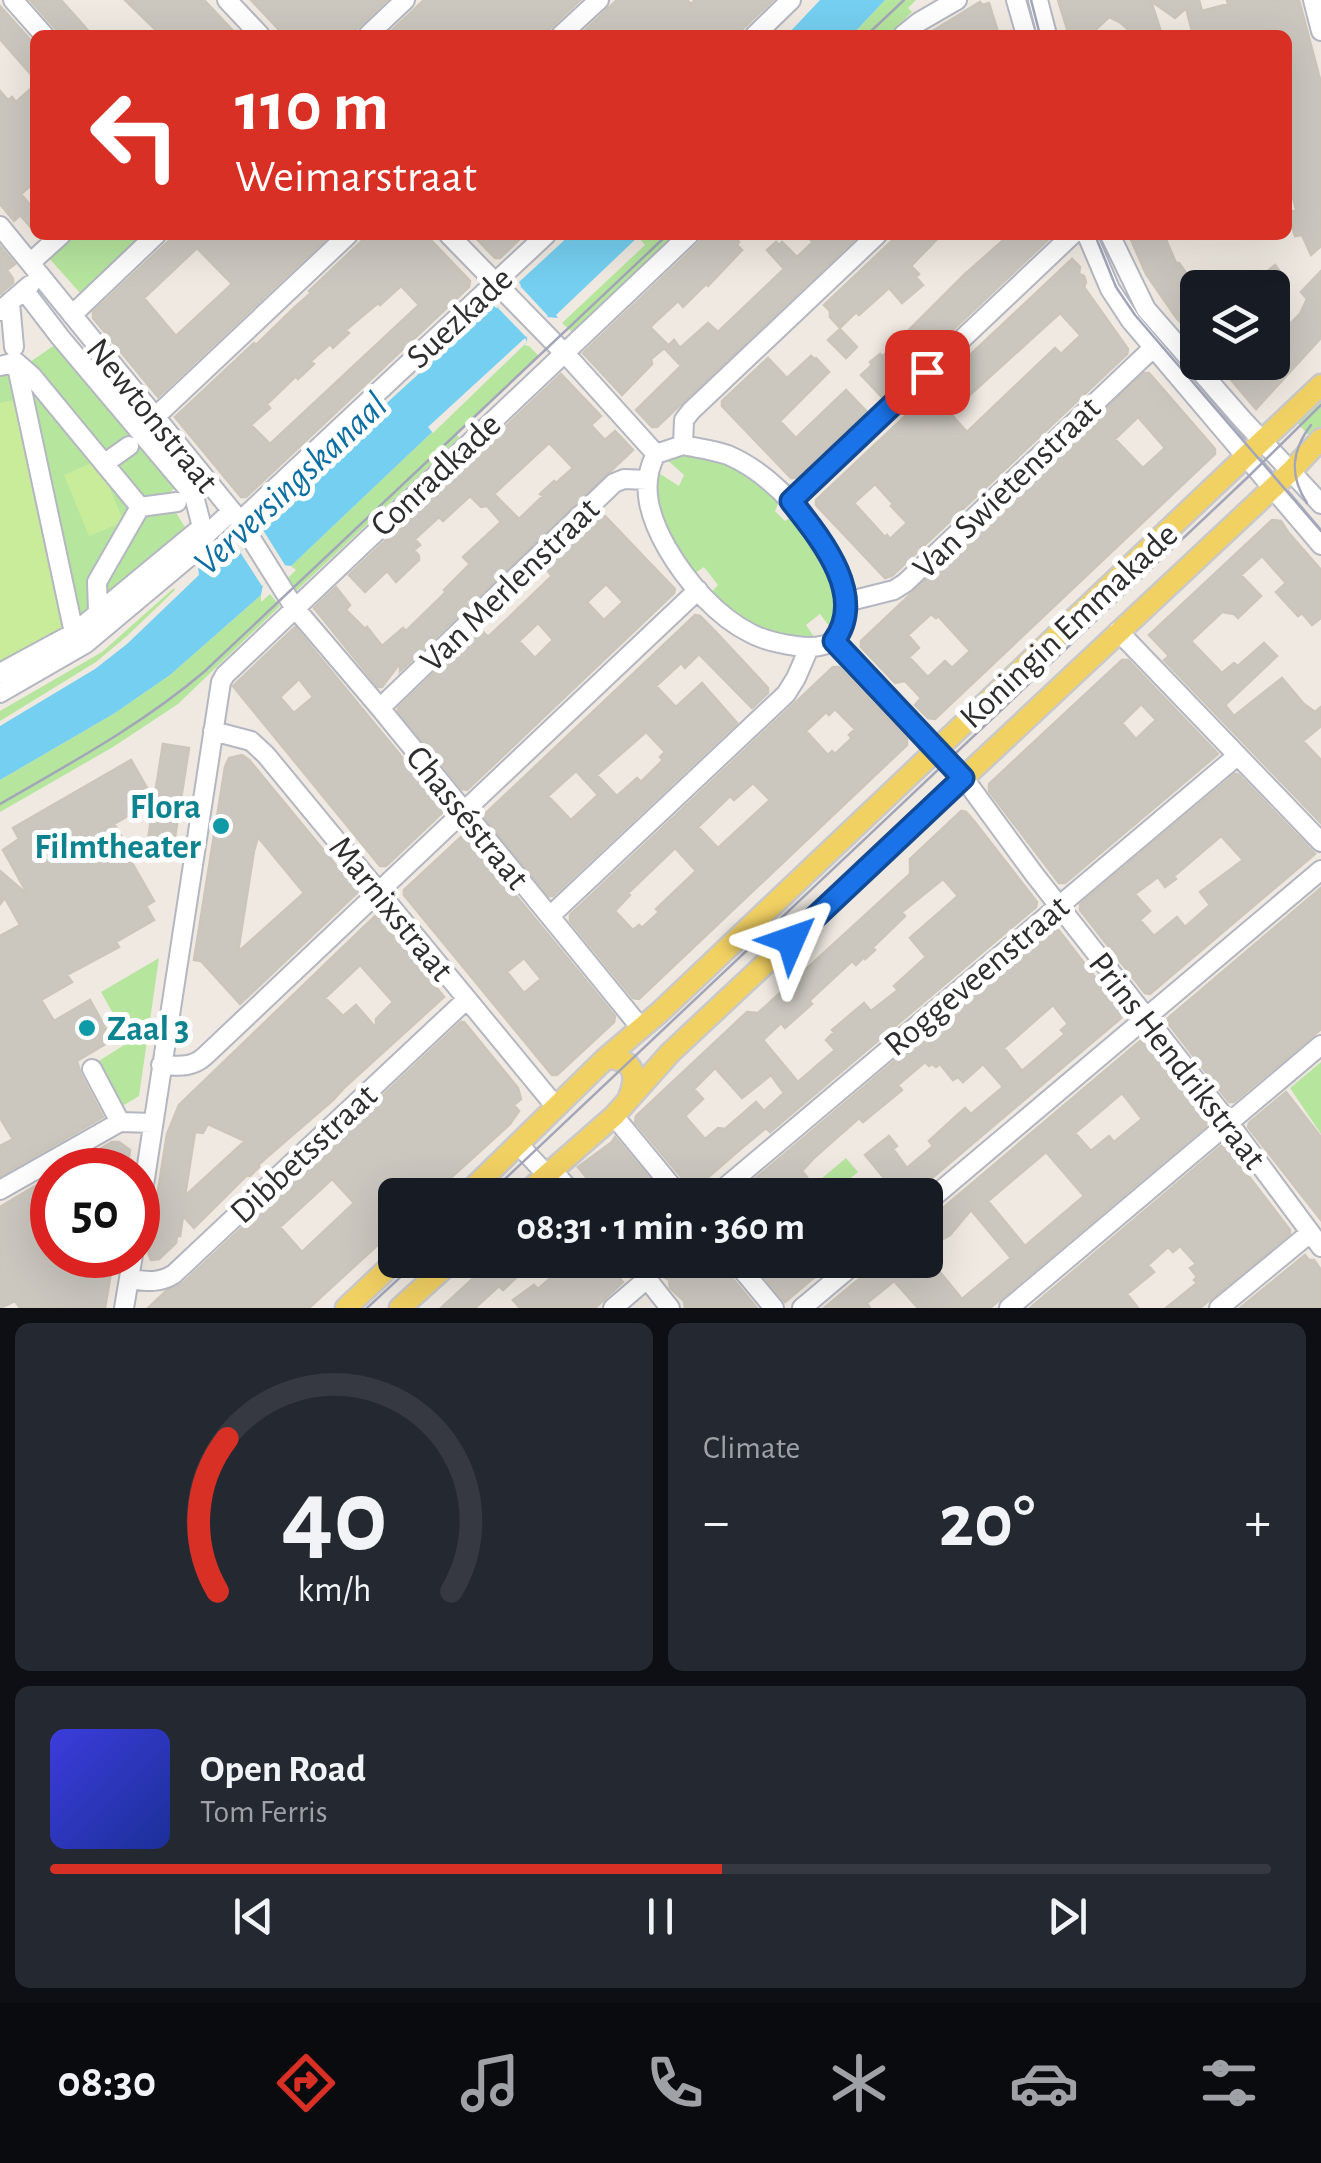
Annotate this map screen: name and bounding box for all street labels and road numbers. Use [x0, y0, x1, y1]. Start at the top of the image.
street label: Suezkade [400, 261, 520, 375]
street label: Newtonstraat [79, 332, 224, 500]
street label: Van Swietenstraat [907, 390, 1107, 586]
street label: Conradkade [365, 407, 508, 543]
street label: Van Merlenstraat [414, 491, 606, 679]
street label: Koningin Emmakade [954, 517, 1184, 735]
street label: Chasséstraat [399, 740, 535, 896]
street label: Marnixstraat [322, 830, 459, 988]
street label: Roggeveenstraat [878, 889, 1076, 1063]
street label: Prins Hendrikstraat [1082, 946, 1272, 1176]
street label: Dibbetsstraat [224, 1078, 384, 1230]

